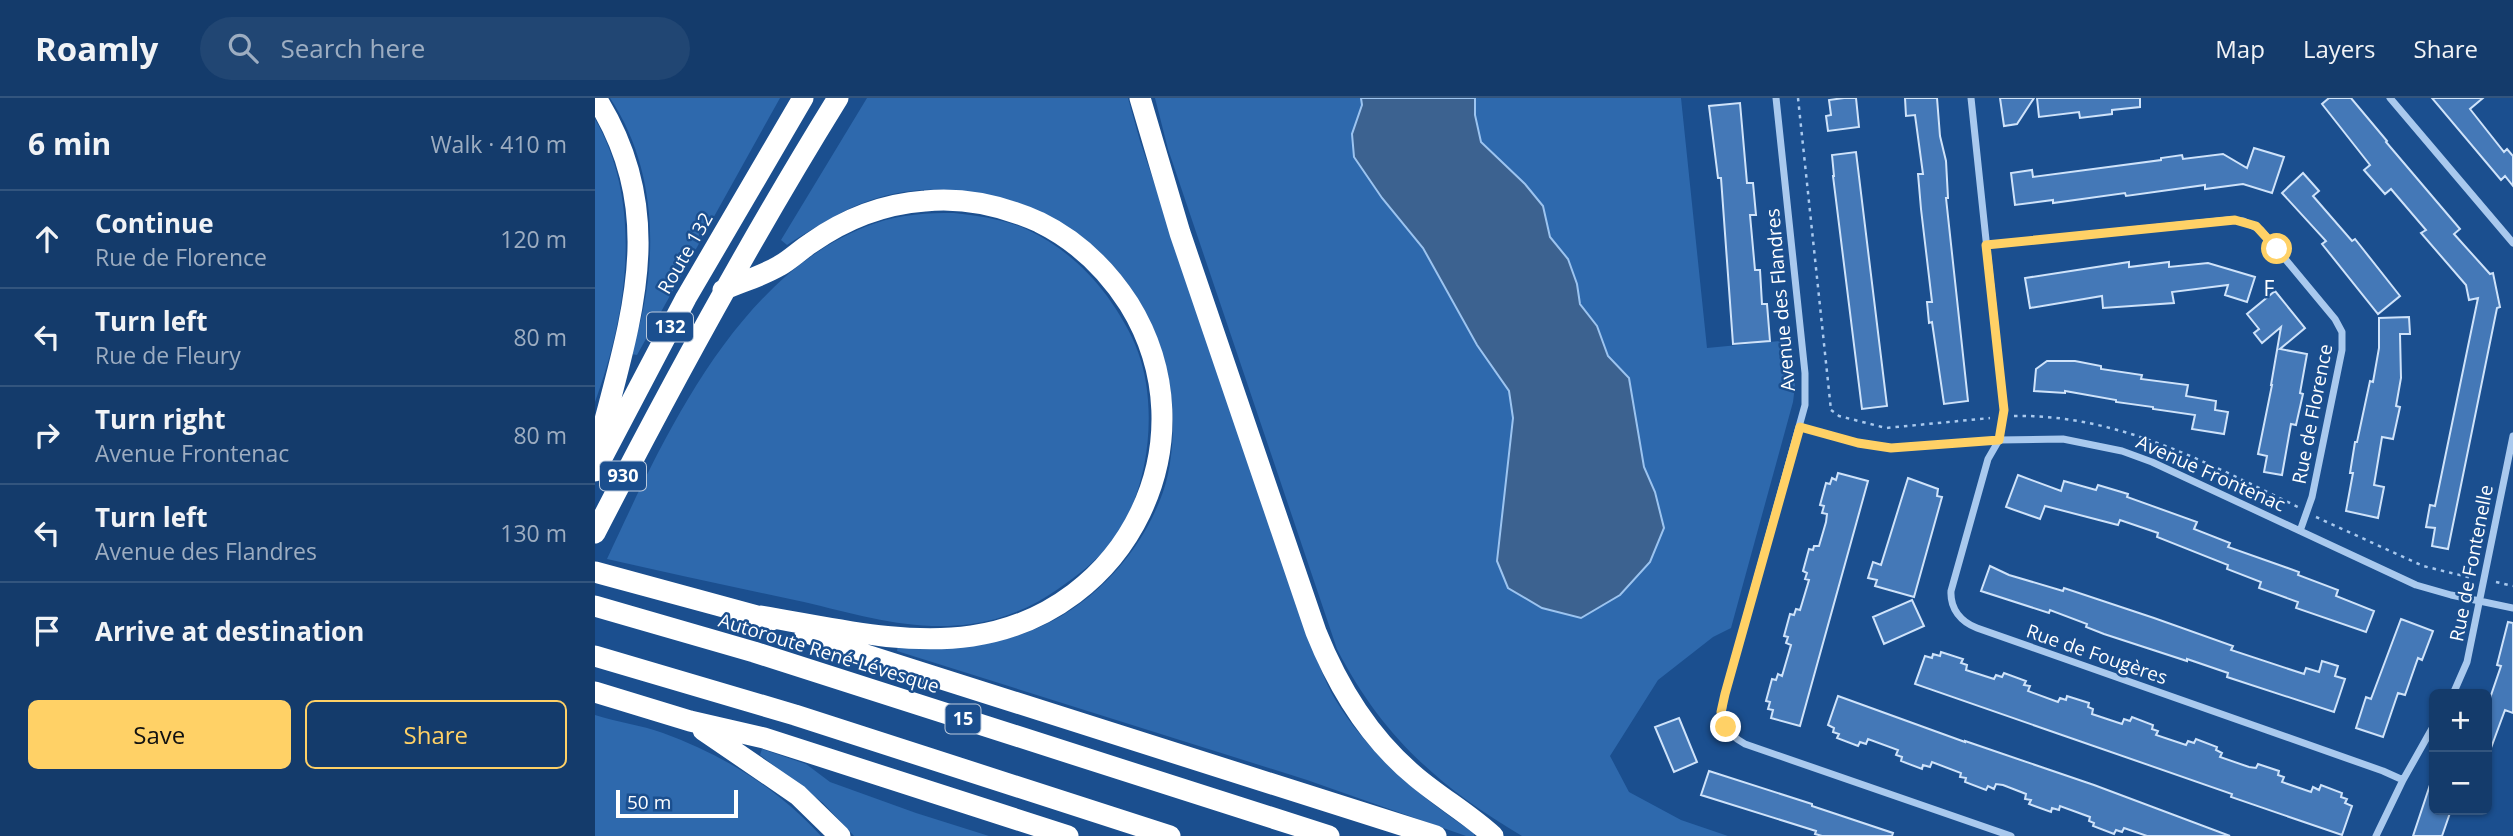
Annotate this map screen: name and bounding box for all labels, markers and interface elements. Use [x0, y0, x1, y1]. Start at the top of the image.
search box [200, 17, 690, 80]
text: Roamly [35, 26, 158, 71]
icon: search [224, 29, 262, 67]
text: Search here [280, 30, 425, 66]
text: Map [2215, 32, 2265, 65]
text: Layers [2303, 32, 2376, 65]
text: Share [2414, 32, 2478, 65]
text: 6 min [28, 123, 111, 164]
text: Walk · 410 m [430, 128, 567, 160]
text: Continue [95, 205, 214, 241]
street label: Route 132 [651, 208, 719, 298]
street label: Avenue des Flandres [1759, 208, 1801, 392]
icon: ahead [28, 220, 66, 258]
text: 120 m [500, 223, 567, 255]
route start [2261, 233, 2292, 264]
text: Rue de Florence [95, 241, 267, 273]
district label: F [2264, 274, 2276, 302]
text: Turn left [95, 303, 207, 339]
road number: 132 [647, 312, 693, 342]
icon: left [28, 318, 66, 356]
text: 80 m [513, 321, 567, 353]
text: Rue de Fleury [95, 339, 241, 371]
street label: Rue de Florence [2286, 342, 2338, 486]
text: Turn right [95, 401, 226, 437]
icon: right [28, 416, 66, 454]
text: 80 m [513, 419, 567, 451]
street label: Avenue Frontenac [2132, 428, 2290, 518]
text: Avenue Frontenac [95, 437, 289, 469]
road number: 930 [600, 462, 646, 490]
street label: Rue de Fontenelle [2443, 482, 2499, 644]
text: Turn left [95, 499, 207, 535]
icon: left [28, 514, 66, 552]
text: 130 m [500, 517, 567, 549]
text: Avenue des Flandres [95, 535, 317, 567]
street label: Autoroute René-Lévesque [715, 607, 943, 699]
icon: arrive [28, 612, 66, 650]
text: Arrive at destination [95, 613, 364, 649]
street label: Rue de Fougères [2023, 618, 2171, 690]
map controls [2429, 689, 2492, 815]
button: + [2429, 689, 2492, 752]
button: Save [28, 700, 291, 769]
button: Share [305, 700, 567, 769]
road number: 15 [945, 704, 981, 734]
route end [1710, 711, 1741, 742]
button: − [2429, 752, 2492, 815]
scale bar [616, 787, 739, 819]
text: 50 m [627, 789, 671, 815]

